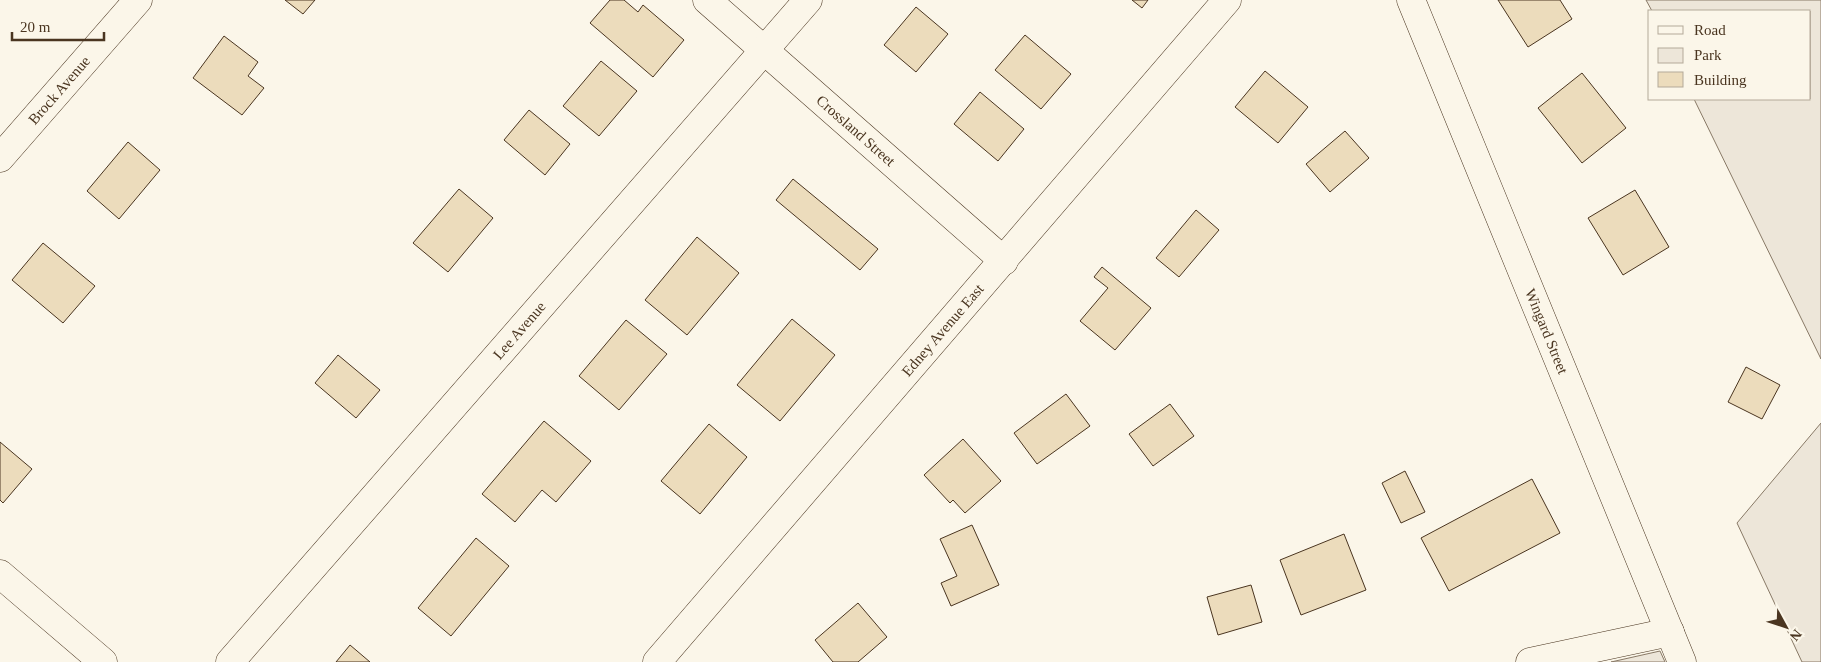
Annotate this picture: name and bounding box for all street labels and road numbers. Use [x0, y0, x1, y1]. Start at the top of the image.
street label: Brock Avenue [25, 53, 93, 128]
street label: Crossland Street [813, 92, 899, 170]
street label: Edney Avenue East [899, 280, 987, 379]
street label: Wingard Street [1522, 286, 1572, 377]
street label: Lee Avenue [490, 298, 549, 363]

